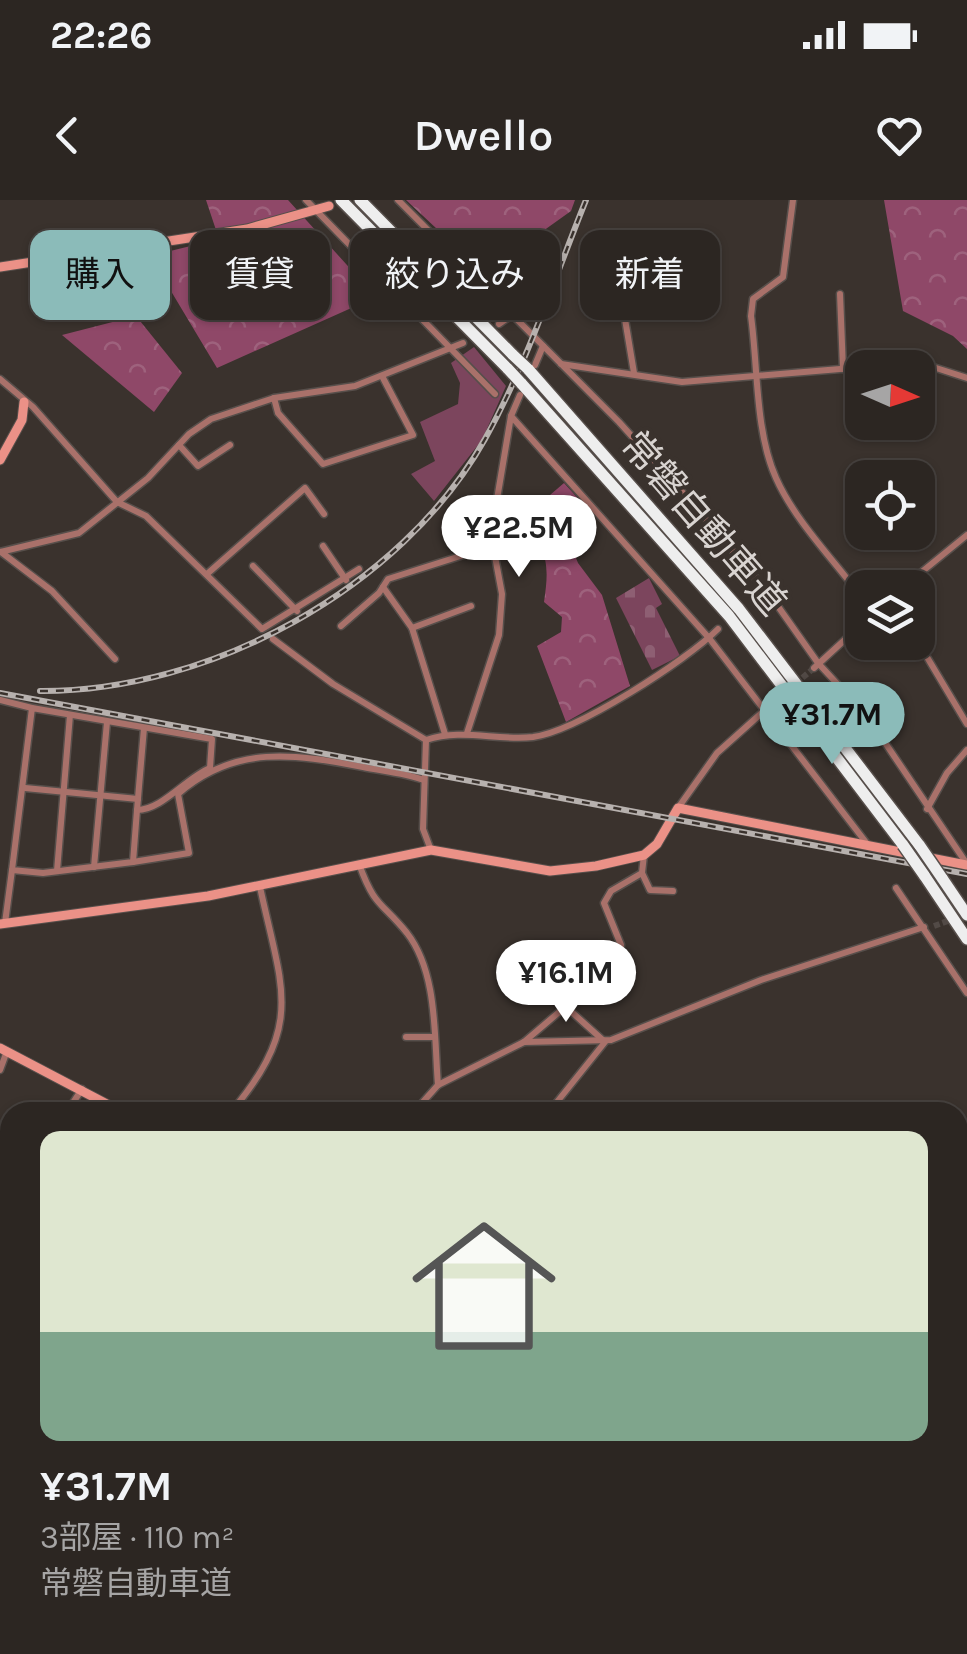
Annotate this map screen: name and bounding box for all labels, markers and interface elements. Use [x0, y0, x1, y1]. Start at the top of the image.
text: 22:26 [50, 13, 152, 58]
icon: back [40, 108, 95, 163]
icon: heart [872, 108, 927, 163]
text: Dwello [414, 109, 553, 161]
chip: 購入 [30, 230, 170, 320]
chip: 賃貸 [190, 230, 330, 320]
chip: 絞り込み [350, 230, 560, 320]
chip: 新着 [580, 230, 720, 320]
north arrow [845, 350, 935, 440]
map controls [845, 350, 935, 660]
street label: 常磐自動車道 [612, 423, 795, 624]
button: locate [845, 460, 935, 550]
pin: ¥22.5M [438, 495, 600, 580]
text: ¥22.5M [464, 509, 574, 546]
button: layers [845, 570, 935, 660]
pin: ¥31.7M [751, 682, 913, 767]
text: ¥31.7M [782, 696, 882, 733]
pin: ¥16.1M [485, 940, 647, 1025]
text: ¥16.1M [518, 954, 614, 991]
icon: home [394, 1196, 574, 1376]
text: ¥31.7M [40, 1461, 172, 1511]
text: 3部屋 · 110 m² [40, 1519, 234, 1556]
text: 常磐自動車道 [40, 1565, 232, 1602]

